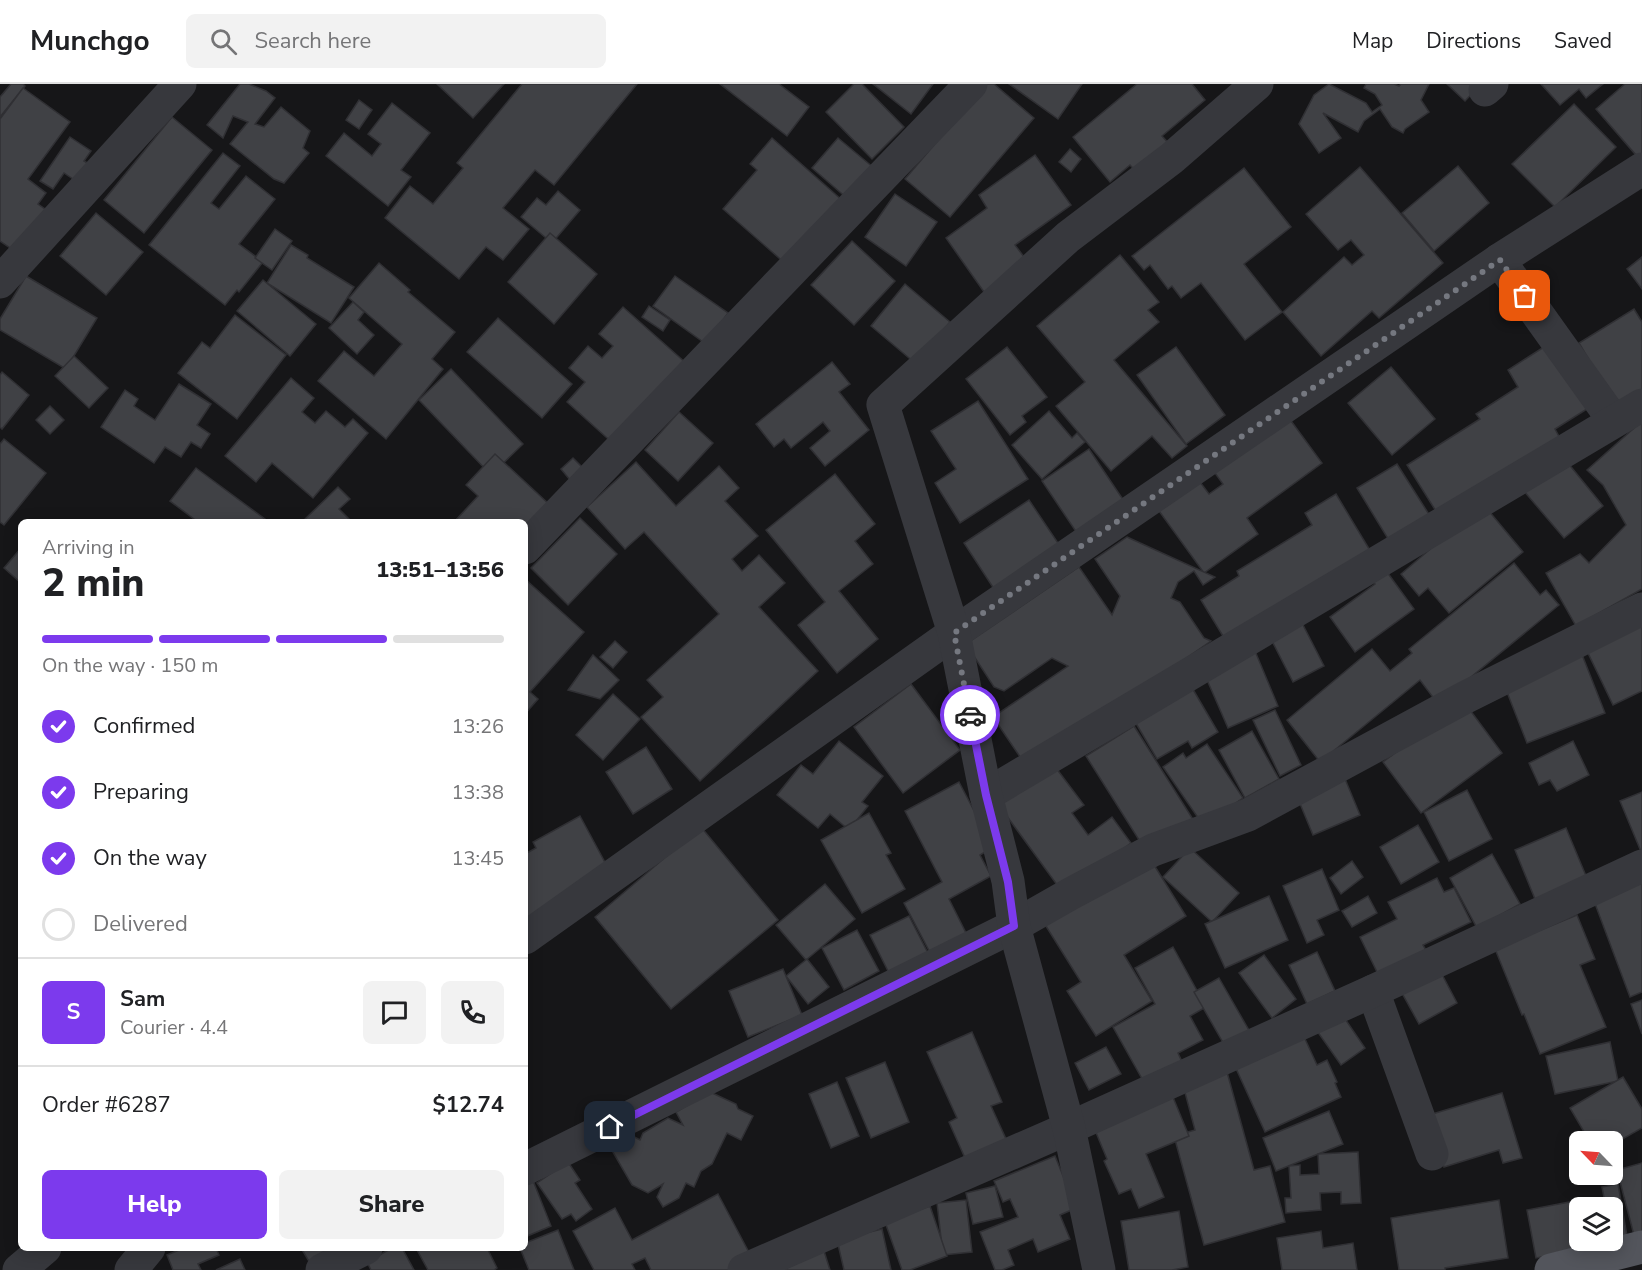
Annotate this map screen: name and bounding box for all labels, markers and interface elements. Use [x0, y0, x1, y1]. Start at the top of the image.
search box [186, 14, 606, 68]
text: Munchgo [30, 22, 150, 60]
icon: search [207, 25, 240, 58]
text: Search here [255, 26, 371, 56]
text: Map [1352, 27, 1393, 55]
text: Directions [1426, 27, 1521, 55]
text: Saved [1554, 27, 1612, 55]
pin [1499, 270, 1550, 321]
icon: bag [1508, 279, 1541, 312]
text: Arriving in [42, 534, 135, 561]
text: 13:51–13:56 [376, 555, 504, 585]
text: 2 min [42, 557, 145, 610]
text: On the way · 150 m [42, 652, 218, 679]
courier [940, 685, 1000, 745]
icon: car [954, 699, 987, 732]
icon: check [42, 710, 75, 743]
text: Confirmed [93, 711, 195, 741]
text: 13:26 [451, 713, 504, 740]
icon: check [42, 776, 75, 809]
text: Preparing [93, 777, 189, 807]
text: 13:38 [451, 779, 504, 806]
icon: check [42, 842, 75, 875]
text: On the way [93, 843, 207, 873]
text: 13:45 [451, 845, 504, 872]
text: Delivered [93, 909, 188, 939]
button: chat [363, 981, 426, 1044]
button: phone [441, 981, 504, 1044]
text: Sam [120, 984, 165, 1014]
text: S [67, 997, 80, 1027]
text: Courier · 4.4 [120, 1014, 228, 1041]
text: Order #6287 [42, 1090, 171, 1120]
text: $12.74 [433, 1090, 504, 1120]
pin [584, 1101, 635, 1152]
icon: home [593, 1110, 626, 1143]
north arrow [1569, 1131, 1623, 1185]
map controls [1569, 1131, 1623, 1251]
button: Help [42, 1170, 267, 1239]
button: Share [279, 1170, 504, 1239]
button: layers [1569, 1197, 1623, 1251]

